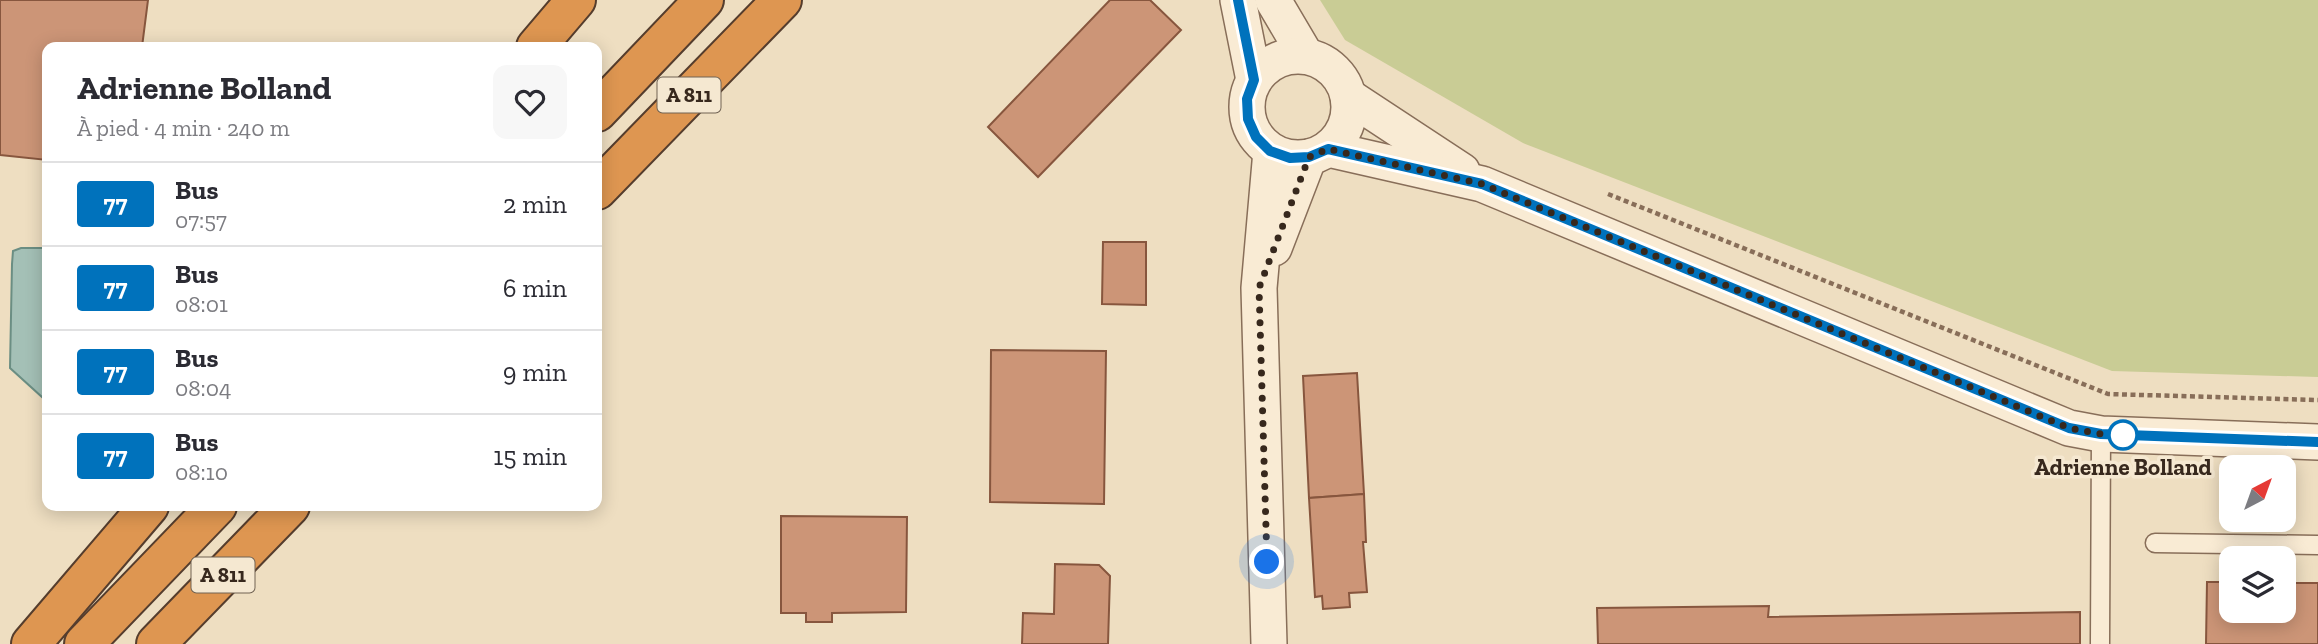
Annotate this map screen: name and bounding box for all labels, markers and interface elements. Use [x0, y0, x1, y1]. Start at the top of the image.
button: heart [493, 65, 567, 139]
text: Adrienne Bolland [77, 68, 331, 107]
road number: A 811 [658, 78, 720, 112]
text: À pied · 4 min · 240 m [77, 114, 290, 142]
text: Bus [175, 174, 218, 206]
text: 2 min [503, 188, 567, 220]
text: 77 [104, 189, 127, 218]
text: 07:57 [175, 206, 227, 234]
text: Bus [175, 258, 218, 290]
text: 6 min [503, 272, 567, 304]
text: 77 [104, 273, 127, 302]
text: 08:01 [175, 290, 228, 318]
text: Bus [175, 342, 218, 374]
text: 9 min [503, 356, 567, 388]
text: 77 [104, 357, 127, 386]
text: 08:04 [175, 374, 231, 402]
marker: Adrienne Bolland [2108, 420, 2138, 450]
text: Bus [175, 426, 218, 458]
text: 15 min [493, 440, 567, 472]
text: 77 [104, 441, 127, 470]
place label: Adrienne Bolland [2034, 453, 2212, 481]
north arrow [2219, 455, 2296, 532]
map controls [2219, 455, 2296, 623]
text: 08:10 [175, 458, 228, 486]
your location [1249, 544, 1284, 579]
button: layers [2219, 546, 2296, 623]
road number: A 811 [192, 558, 255, 592]

